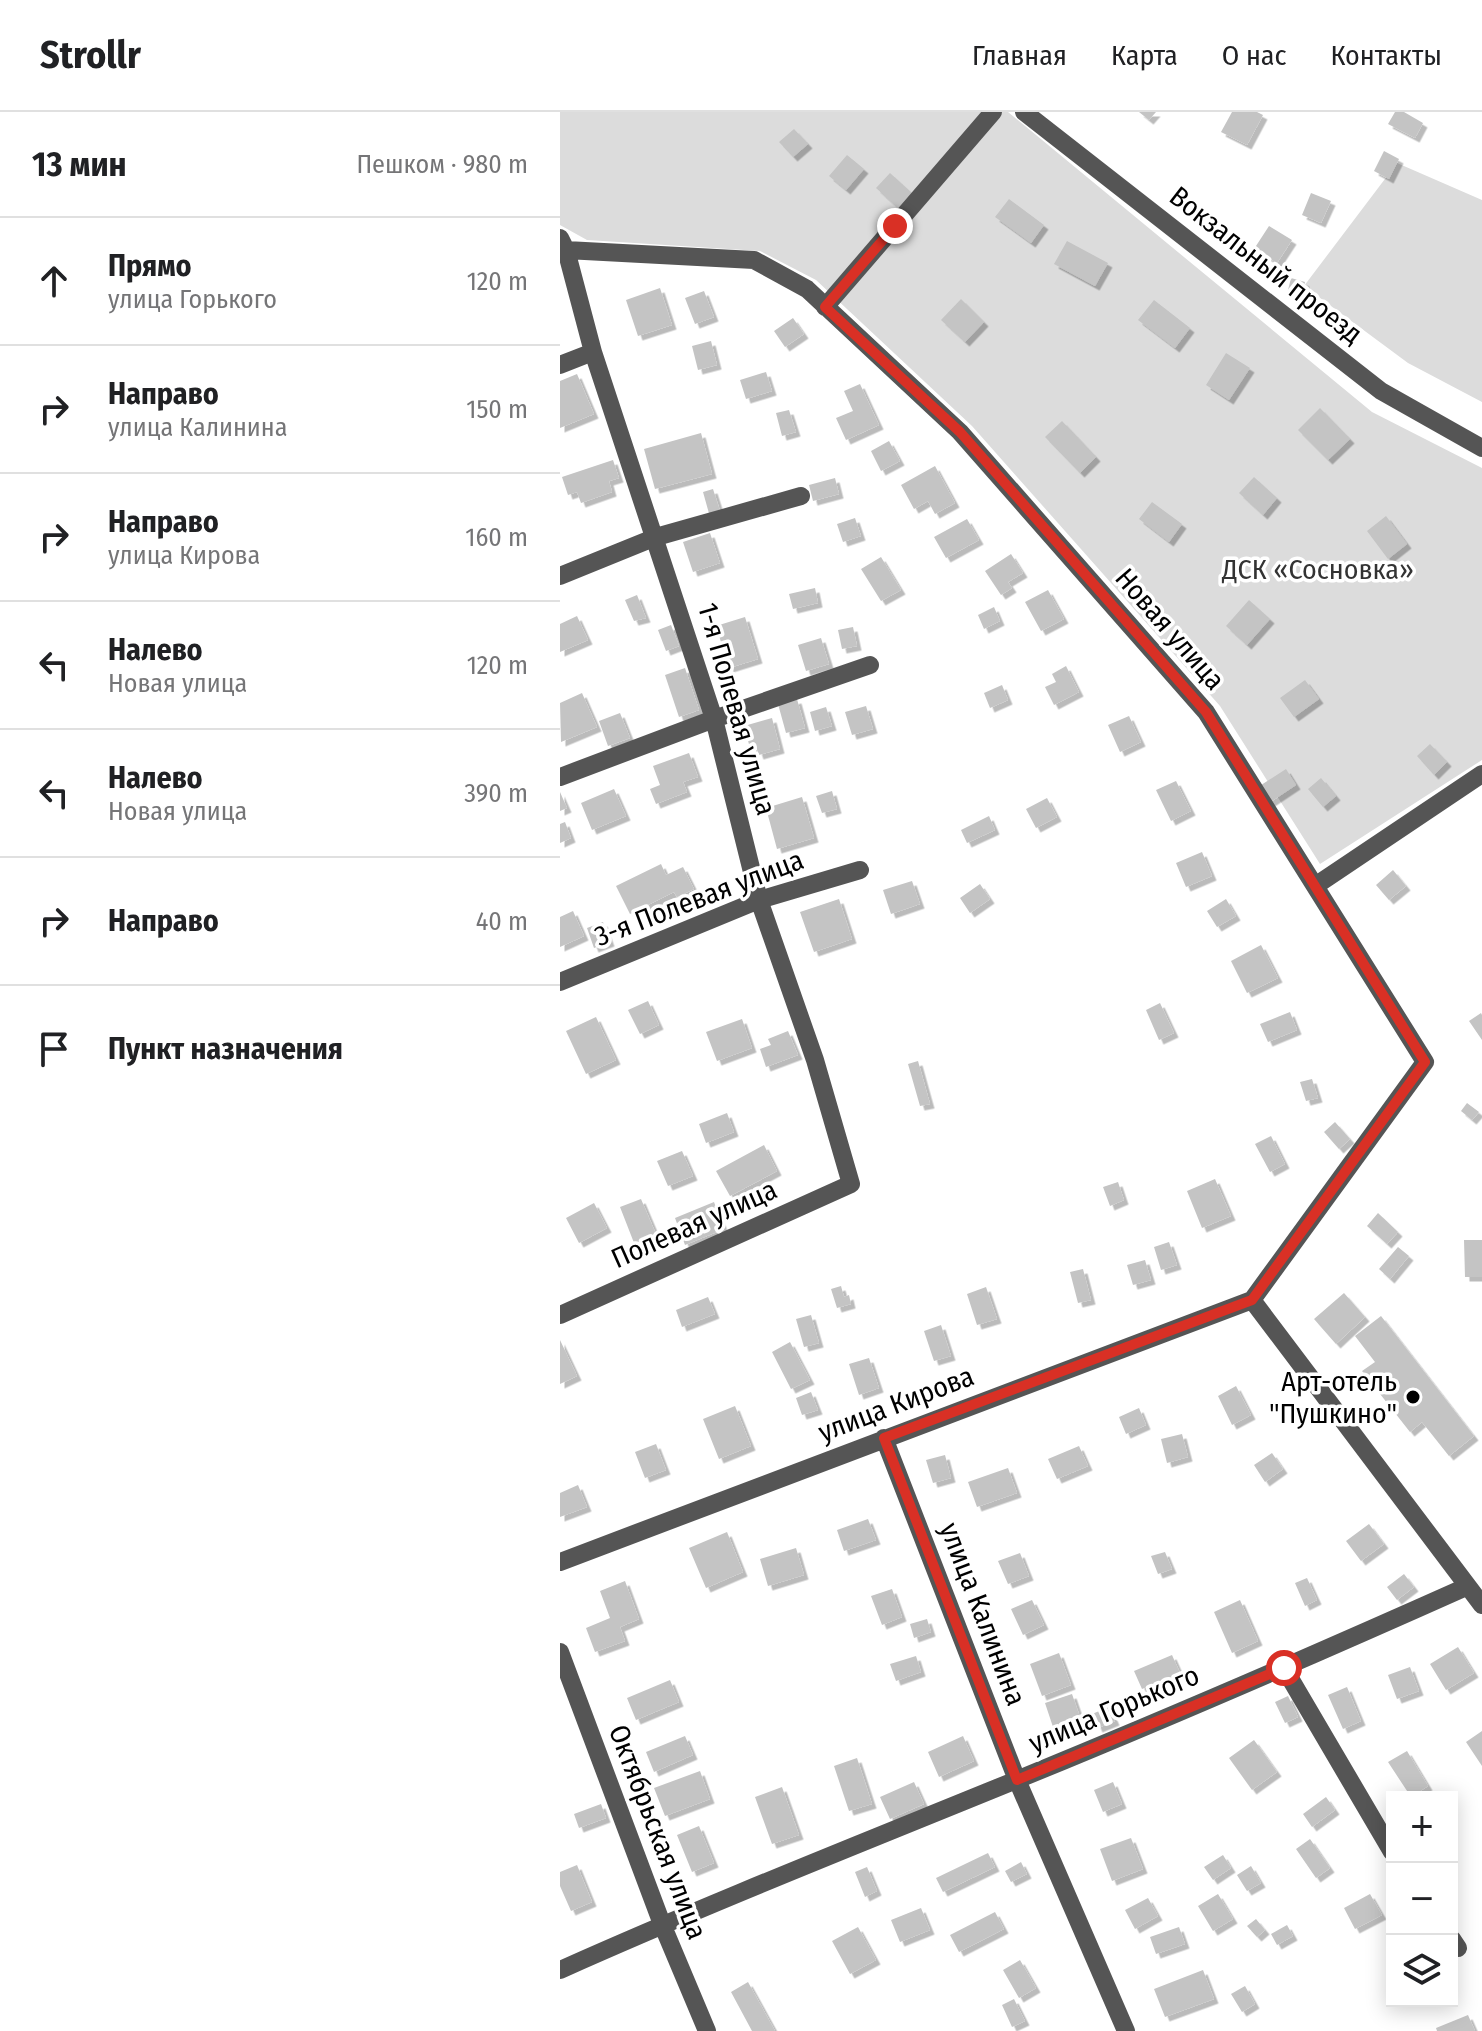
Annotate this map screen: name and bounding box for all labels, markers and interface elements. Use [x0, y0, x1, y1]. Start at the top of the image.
text: Strollr [40, 32, 141, 78]
text: Главная [972, 39, 1067, 72]
text: Карта [1111, 39, 1178, 72]
text: О нас [1222, 39, 1287, 72]
text: Контакты [1331, 39, 1442, 72]
text: 13 мин [32, 144, 127, 185]
text: Пешком · 980 m [356, 149, 528, 180]
street label: Вокзальный проезд [1163, 180, 1369, 350]
route end [877, 208, 913, 244]
text: Прямо [108, 248, 192, 284]
icon: ahead [32, 259, 76, 303]
text: 120 m [467, 266, 528, 297]
text: улица Горького [108, 284, 277, 315]
text: Направо [108, 376, 219, 412]
icon: right [32, 387, 76, 431]
text: 150 m [466, 394, 528, 425]
text: улица Калинина [108, 412, 287, 443]
text: Направо [108, 504, 219, 540]
icon: right [32, 515, 76, 559]
text: 160 m [465, 522, 528, 553]
text: улица Кирова [108, 540, 260, 571]
park label: ДСК «Сосновка» [1221, 553, 1414, 586]
street label: Новая улица [1108, 562, 1232, 696]
street label: 1-я Полевая улица [691, 599, 783, 819]
text: Налево [108, 632, 203, 668]
icon: left [32, 643, 76, 687]
text: 120 m [467, 650, 528, 681]
text: Новая улица [108, 668, 247, 699]
text: Налево [108, 760, 203, 796]
icon: left [32, 771, 76, 815]
text: 390 m [464, 778, 528, 809]
text: Новая улица [108, 796, 247, 827]
street label: 3-я Полевая улица [590, 843, 808, 953]
icon: right [32, 899, 76, 943]
text: Направо [108, 903, 219, 939]
text: 40 m [476, 906, 528, 937]
icon: arrive [32, 1027, 76, 1071]
text: Пункт назначения [108, 1031, 343, 1067]
street label: Полевая улица [606, 1173, 782, 1275]
street label: улица Кирова [814, 1359, 978, 1449]
place label: Арт-отель "Пушкино" [1269, 1365, 1397, 1430]
marker: Арт-отель "Пушкино" [1404, 1388, 1422, 1406]
street label: улица Калинина [933, 1518, 1033, 1710]
route start [1266, 1650, 1302, 1686]
street label: улица Горького [1024, 1658, 1204, 1760]
street label: Октябрьская улица [602, 1720, 714, 1944]
map controls [1386, 1791, 1458, 2007]
button: + [1386, 1791, 1458, 1863]
button: − [1386, 1863, 1458, 1935]
button: layers [1386, 1935, 1458, 2007]

